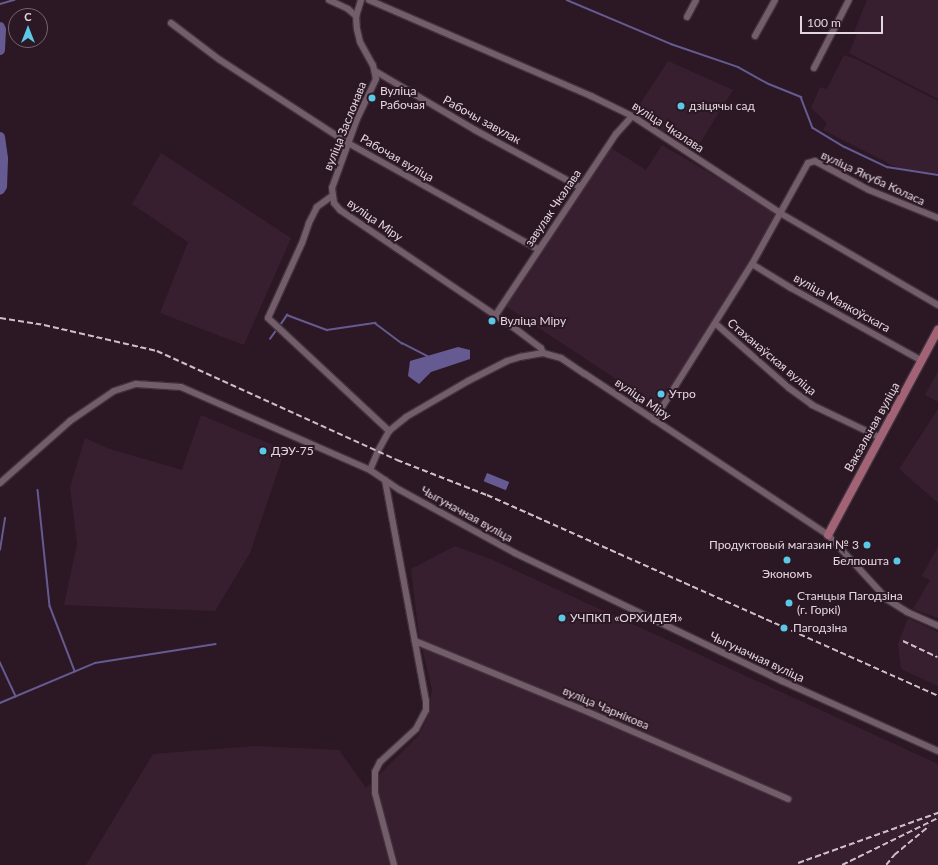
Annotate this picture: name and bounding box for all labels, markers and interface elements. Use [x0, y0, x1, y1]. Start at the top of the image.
north arrow [8, 8, 48, 48]
scale bar [802, 8, 885, 34]
text: С [24, 10, 32, 23]
text: 100 m [807, 15, 841, 30]
street label: вуліца Заслонава [321, 79, 369, 173]
place label: Вуліца Рабочая [380, 84, 425, 112]
marker: Вуліца Рабочая [367, 93, 377, 103]
street label: Рабочы завулак [441, 93, 523, 147]
street label: вуліца Чкалава [629, 98, 707, 156]
place label: дзіцячы сад [689, 99, 755, 113]
marker: дзіцячы сад [676, 101, 686, 111]
street label: Рабочая вуліца [358, 131, 436, 185]
street label: вуліца Якуба Коласа [819, 148, 927, 208]
street label: завулак Чкалава [522, 167, 584, 249]
street label: вуліца Міру [345, 196, 405, 244]
street label: вуліца Маякоўскага [791, 271, 893, 335]
place label: Вуліца Міру [500, 314, 566, 328]
marker: Вуліца Міру [487, 316, 497, 326]
street label: Стаханаўская вуліца [725, 316, 819, 398]
street label: вуліца Міру [612, 375, 674, 423]
street label: Вакзальная вуліца [841, 380, 903, 474]
place label: Утро [669, 387, 696, 401]
marker: Утро [656, 389, 666, 399]
place label: ДЭУ-75 [271, 444, 314, 458]
marker: ДЭУ-75 [258, 446, 268, 456]
street label: Чыгуначная вуліца [419, 483, 515, 545]
place label: Продуктовый магазин № 3 [709, 538, 859, 552]
marker: Продуктовый магазин № 3 [862, 540, 872, 550]
place label: Белпошта [833, 554, 889, 568]
marker: Экономъ [782, 555, 792, 565]
marker: Белпошта [892, 556, 902, 566]
place label: Экономъ [762, 567, 812, 581]
place label: Станцыя Пагодзіна (г. Горкі) [797, 589, 903, 617]
marker: Станцыя Пагодзіна (г. Горкі) [784, 598, 794, 608]
place label: УЧПКП «ОРХИДЕЯ» [570, 611, 682, 625]
marker: УЧПКП «ОРХИДЕЯ» [557, 613, 567, 623]
place label: Пагодзіна [793, 621, 847, 635]
marker: Пагодзіна [778, 622, 790, 634]
street label: Чыгуначная вуліца [707, 629, 807, 685]
street label: вуліца Чарнікова [561, 683, 651, 733]

